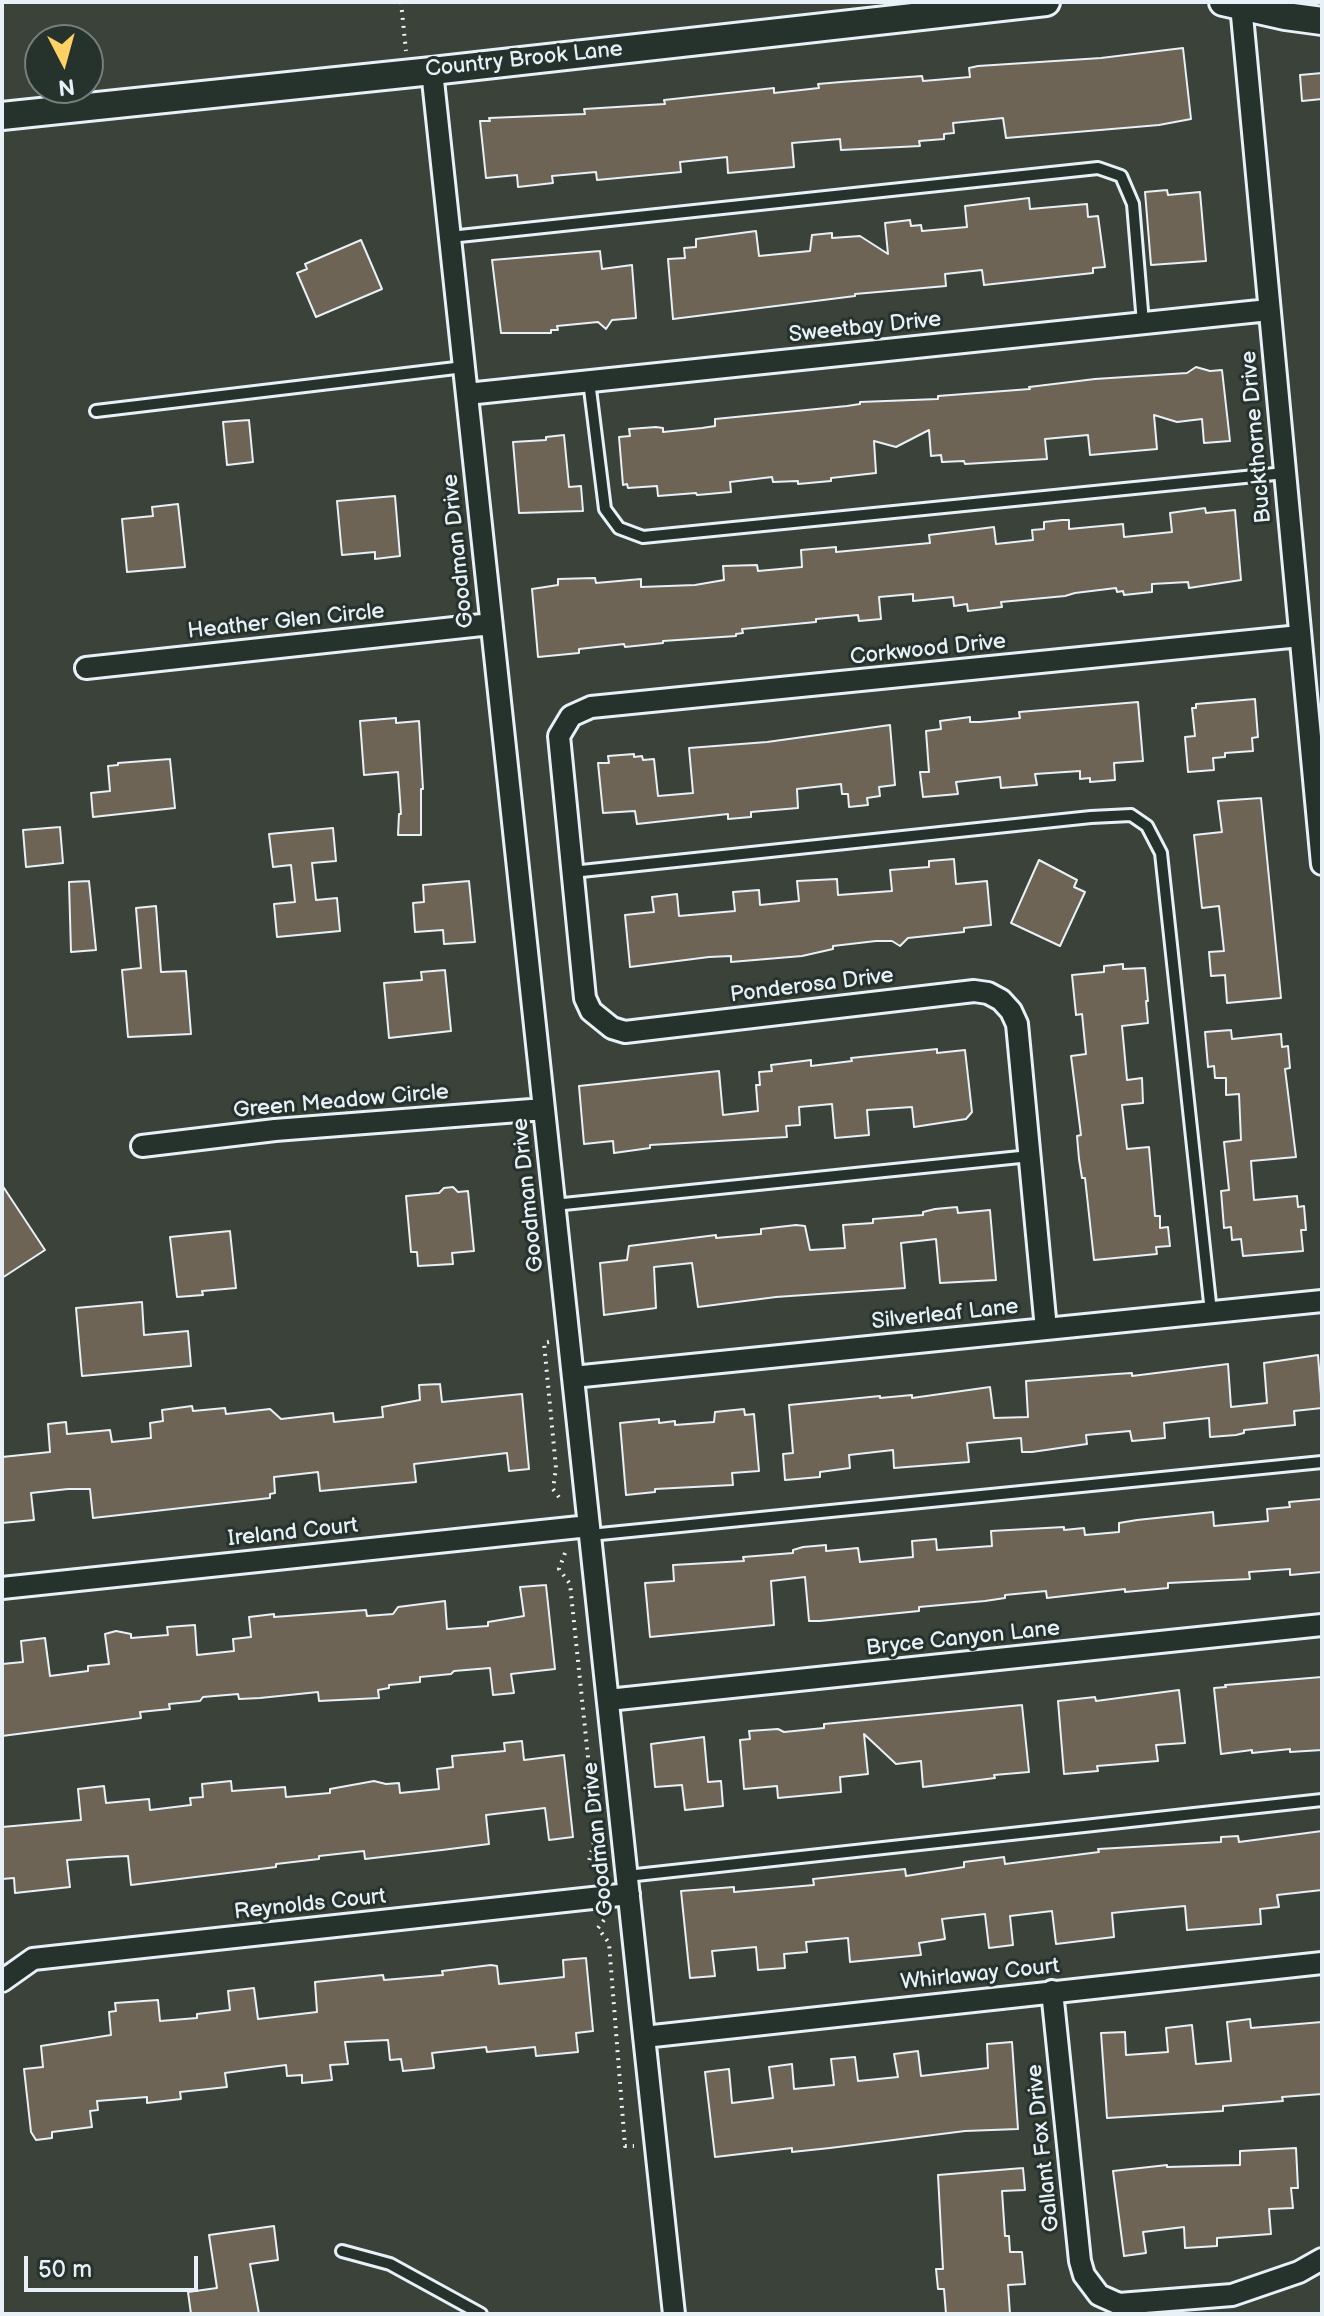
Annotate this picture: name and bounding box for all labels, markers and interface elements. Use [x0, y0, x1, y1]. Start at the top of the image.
north arrow [24, 24, 104, 104]
street label: Country Brook Lane [424, 37, 624, 83]
text: N [57, 72, 76, 101]
street label: Sweetbay Drive [787, 307, 943, 349]
street label: Buckthorne Drive [1236, 350, 1278, 524]
street label: Goodman Drive [438, 473, 480, 629]
street label: Heather Glen Circle [186, 599, 386, 645]
street label: Corkwood Drive [849, 629, 1007, 671]
street label: Ponderosa Drive [729, 963, 895, 1009]
street label: Green Meadow Circle [232, 1079, 450, 1125]
street label: Goodman Drive [508, 1117, 550, 1273]
street label: Silverleaf Lane [870, 1294, 1020, 1336]
street label: Ireland Court [227, 1513, 359, 1553]
street label: Bryce Canyon Lane [865, 1616, 1061, 1662]
street label: Goodman Drive [578, 1761, 620, 1917]
street label: Reynolds Court [233, 1884, 387, 1926]
street label: Whirlaway Court [899, 1954, 1061, 1996]
street label: Gallant Fox Drive [1022, 2063, 1066, 2233]
scale bar [28, 2240, 202, 2290]
text: 50 m [38, 2255, 92, 2284]

